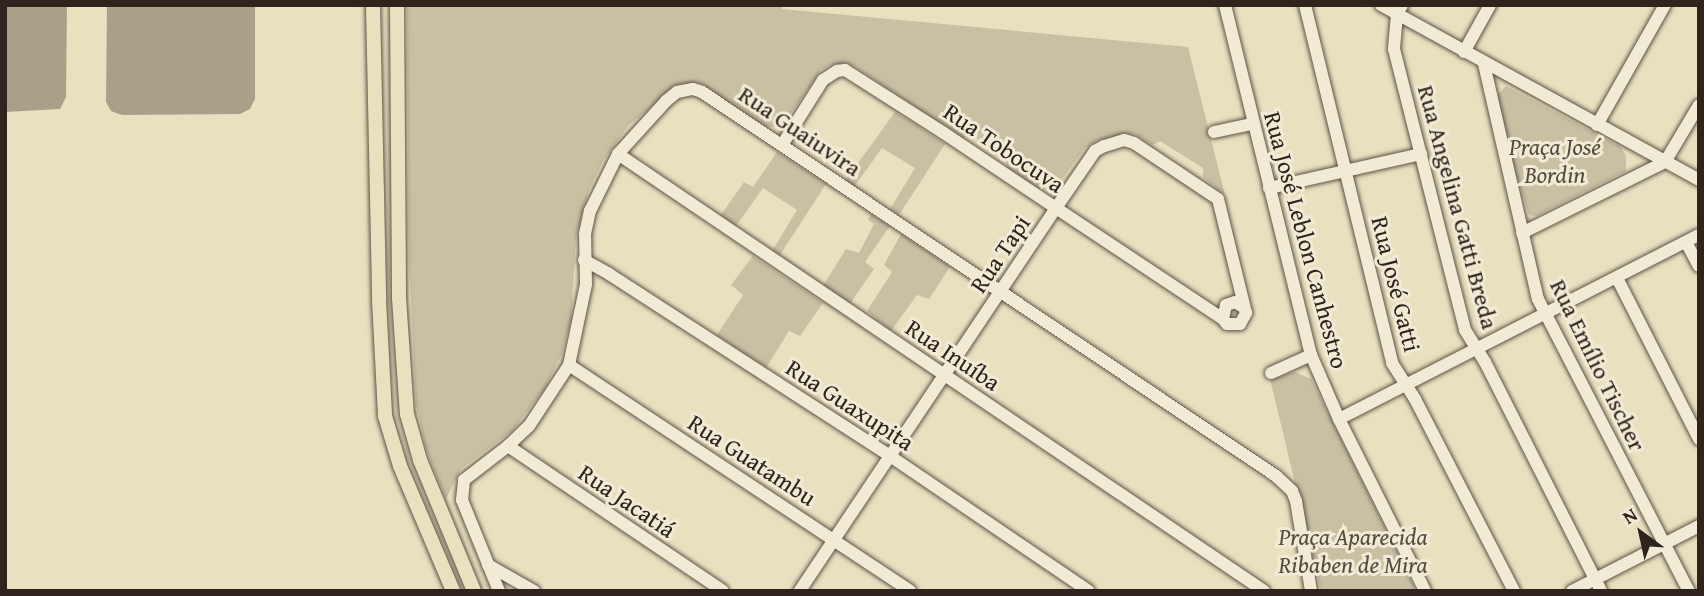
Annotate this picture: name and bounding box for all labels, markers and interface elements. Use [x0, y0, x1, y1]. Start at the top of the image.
street label: Rua Guaiuvira [733, 80, 867, 182]
street label: Rua Angelina Gatti Breda [1412, 82, 1504, 332]
street label: Rua Tobocuva [938, 97, 1070, 199]
street label: Rua José Leblon Canhestro [1258, 108, 1354, 372]
park label: Praça José Bordin [1509, 133, 1601, 189]
street label: Rua Tapi [964, 210, 1036, 298]
street label: Rua José Gatti [1365, 213, 1427, 355]
street label: Rua Emílio Tischer [1544, 274, 1652, 456]
street label: Rua Inuíba [900, 313, 1006, 397]
street label: Rua Guaxupita [781, 353, 919, 457]
street label: Rua Guatambu [683, 408, 821, 512]
street label: Rua Jacatiá [573, 458, 681, 544]
north arrow [1606, 498, 1676, 568]
text: N [1617, 500, 1643, 531]
park label: Praça Aparecida Ribaben de Mira [1278, 523, 1428, 579]

